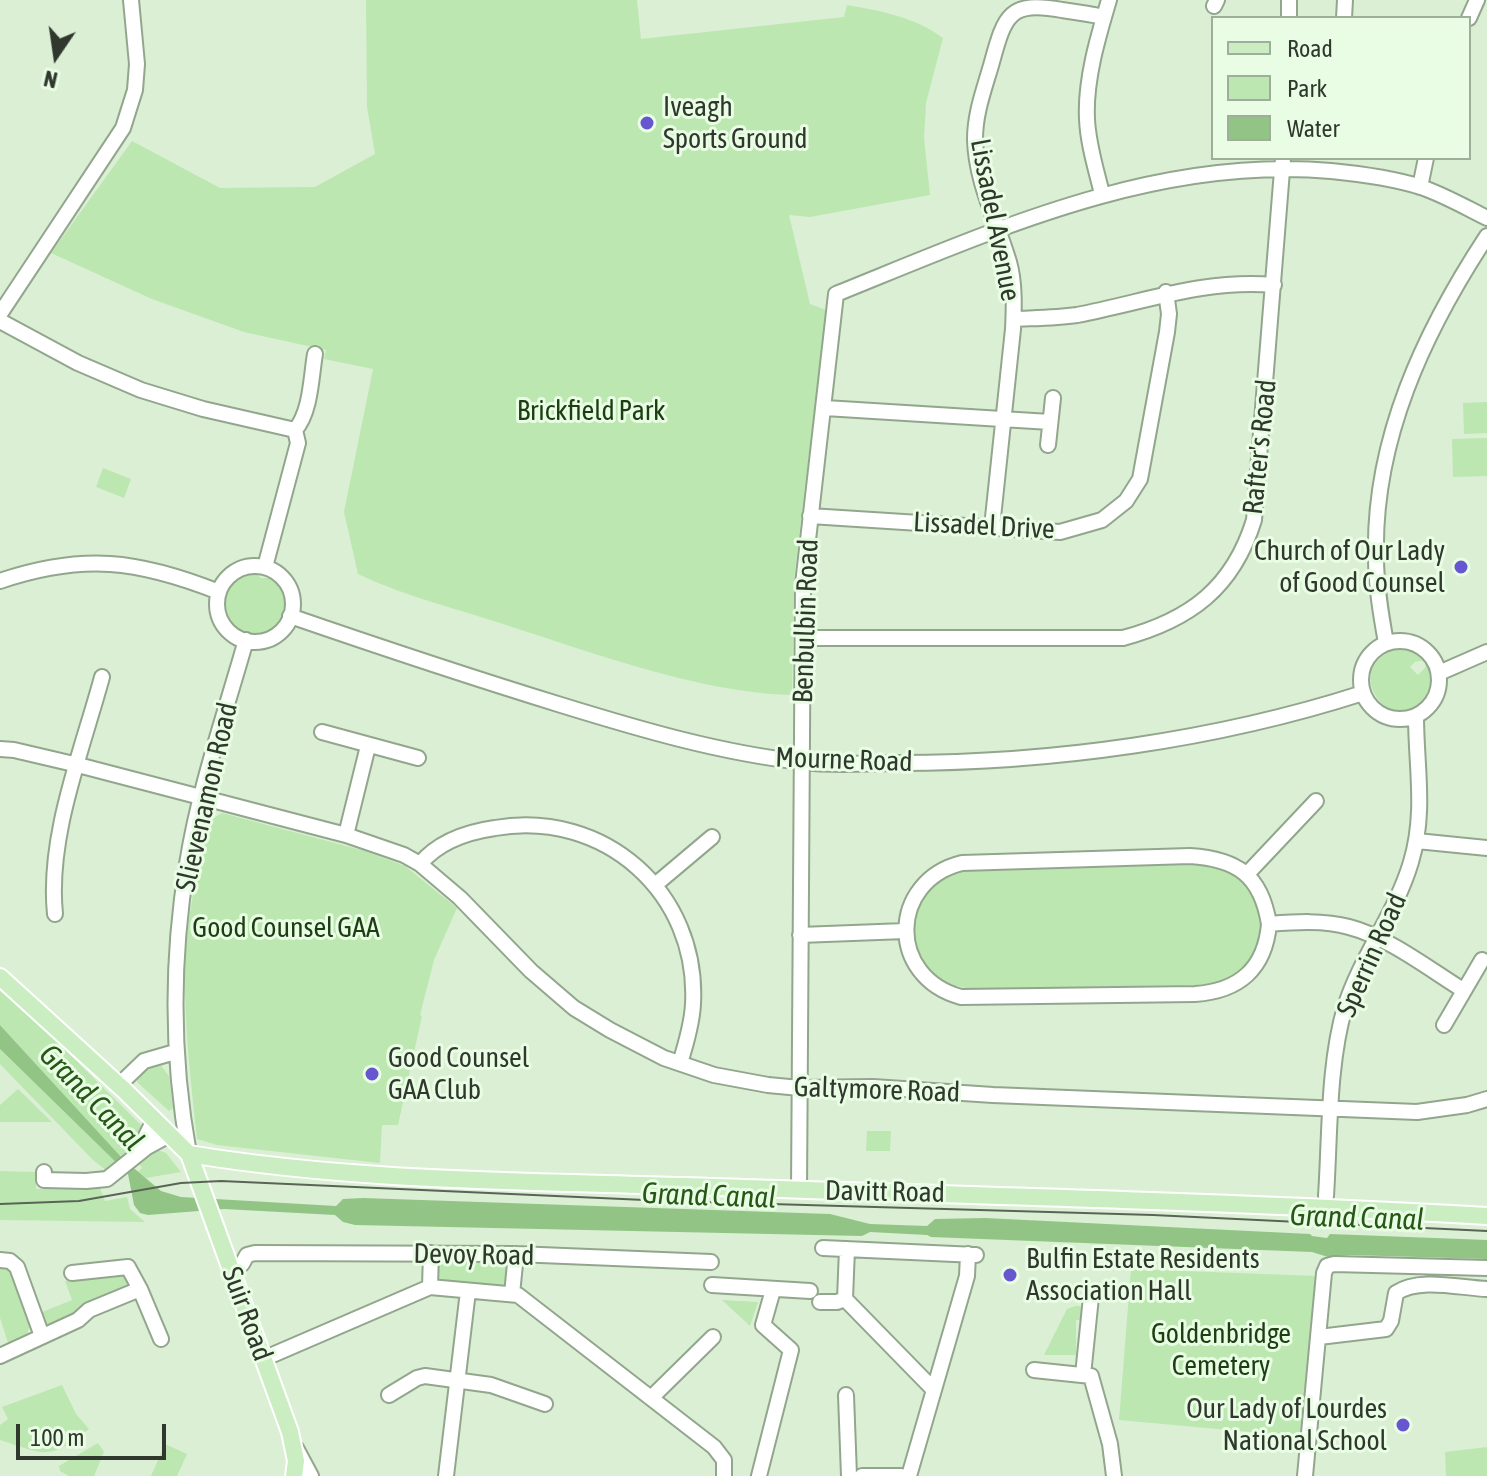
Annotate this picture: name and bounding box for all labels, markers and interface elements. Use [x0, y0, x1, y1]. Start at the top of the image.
north arrow [16, 16, 96, 96]
legend [1211, 16, 1471, 160]
text: Road [1287, 35, 1333, 62]
text: N [41, 65, 60, 94]
text: Park [1287, 75, 1327, 102]
place label: Iveagh Sports Ground [663, 90, 808, 156]
marker: Iveagh Sports Ground [638, 114, 656, 132]
text: Water [1287, 115, 1340, 142]
street label: Lissadel Avenue [963, 136, 1027, 304]
street label: Rafter's Road [1236, 378, 1284, 516]
park label: Brickfield Park [517, 394, 665, 428]
street label: Lissadel Drive [912, 506, 1056, 546]
place label: Church of Our Lady of Good Counsel [1254, 534, 1445, 600]
street label: Benbulbin Road [786, 538, 826, 704]
marker: Church of Our Lady of Good Counsel [1452, 558, 1470, 576]
street label: Slievenamon Road [169, 699, 245, 895]
street label: Mourne Road [775, 741, 913, 779]
street label: Sperrin Road [1330, 888, 1414, 1022]
park label: Good Counsel GAA [192, 911, 380, 945]
water label: Grand Canal [31, 1037, 151, 1159]
place label: Good Counsel GAA Club [388, 1041, 529, 1107]
marker: Good Counsel GAA Club [363, 1065, 381, 1083]
street label: Galtymore Road [793, 1070, 961, 1110]
street label: Davitt Road [825, 1174, 945, 1210]
water label: Grand Canal [641, 1176, 777, 1216]
water label: Grand Canal [1289, 1198, 1425, 1238]
street label: Devoy Road [413, 1237, 535, 1273]
place label: Bulfin Estate Residents Association Hall [1026, 1242, 1260, 1308]
street label: Suir Road [215, 1263, 279, 1365]
marker: Bulfin Estate Residents Association Hall [1001, 1266, 1019, 1284]
park label: Goldenbridge Cemetery [1151, 1317, 1291, 1383]
place label: Our Lady of Lourdes National School [1186, 1392, 1387, 1458]
scale bar [20, 1408, 170, 1458]
marker: Our Lady of Lourdes National School [1394, 1416, 1412, 1434]
text: 100 m [30, 1424, 84, 1451]

